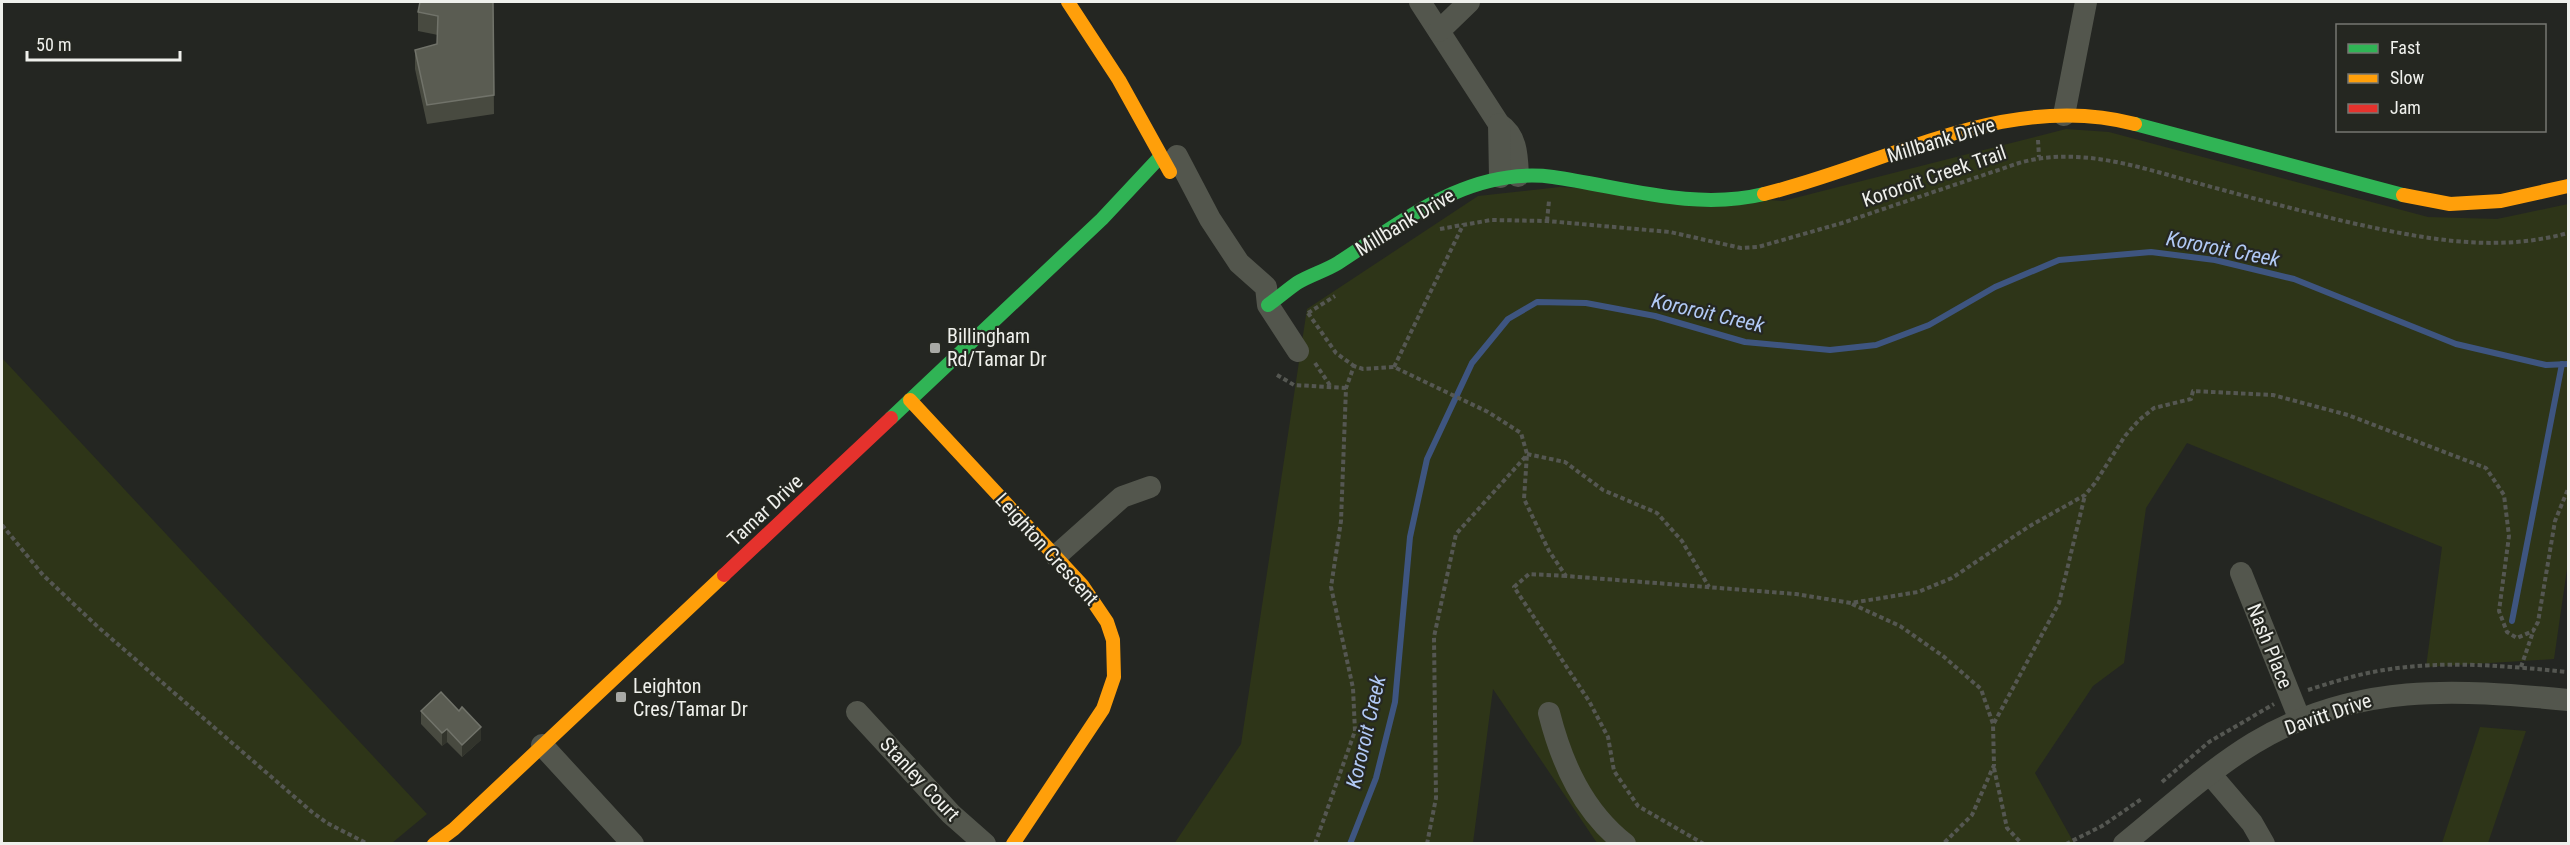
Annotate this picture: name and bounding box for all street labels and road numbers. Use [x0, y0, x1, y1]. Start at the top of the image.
street label: Millbank Drive [1884, 112, 1998, 168]
street label: Kororoit Creek Trail [1859, 140, 2009, 212]
street label: Millbank Drive [1351, 183, 1459, 261]
street label: Tamar Drive [722, 469, 808, 551]
street label: Leighton Crescent [990, 488, 1104, 610]
street label: Nash Place [2242, 600, 2298, 692]
street label: Davitt Drive [2281, 688, 2375, 740]
street label: Stanley Court [875, 732, 965, 826]

